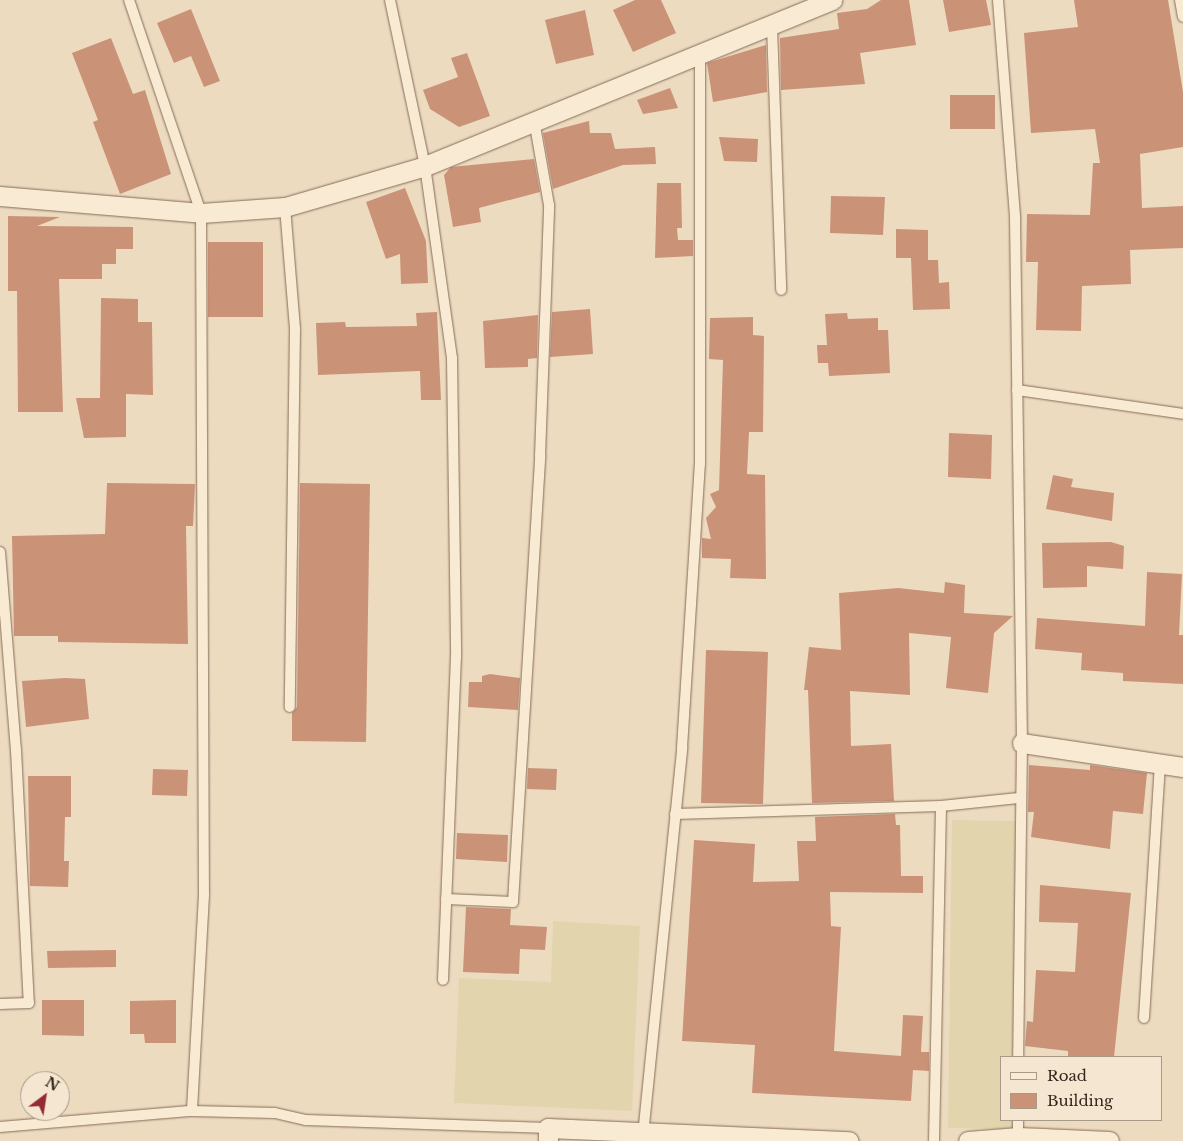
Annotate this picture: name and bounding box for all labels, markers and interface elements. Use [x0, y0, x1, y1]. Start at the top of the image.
legend [1000, 1056, 1163, 1121]
text: Road [1047, 1066, 1087, 1085]
north arrow [20, 1071, 70, 1121]
text: N [42, 1073, 62, 1095]
text: Building [1047, 1091, 1113, 1110]

